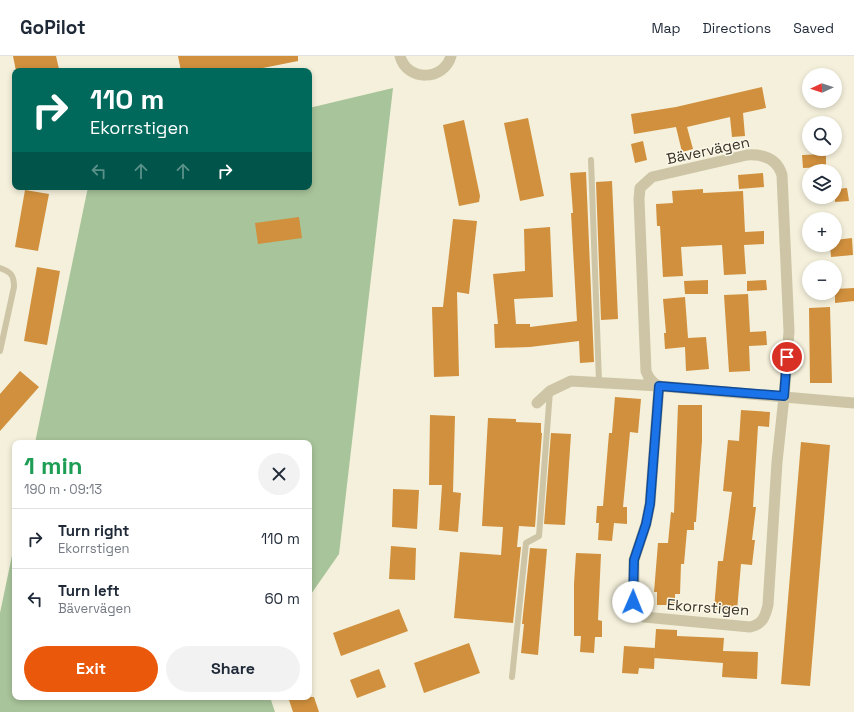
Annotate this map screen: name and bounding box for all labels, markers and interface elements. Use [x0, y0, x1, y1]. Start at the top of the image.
text: GoPilot [20, 15, 86, 40]
text: Map [651, 19, 681, 37]
text: Directions [703, 19, 771, 37]
text: Saved [793, 19, 834, 37]
north arrow [802, 68, 842, 108]
map controls [802, 68, 842, 300]
text: 110 m [90, 81, 164, 117]
icon: right [24, 84, 76, 136]
text: Ekorrstigen [90, 116, 189, 139]
button: search [802, 116, 842, 156]
street label: Bävervägen [665, 132, 751, 168]
icon: left [88, 160, 110, 182]
icon: ahead [130, 160, 152, 182]
icon: ahead [172, 160, 194, 182]
icon: right [214, 160, 236, 182]
button: layers [802, 164, 842, 204]
button: + [802, 212, 842, 252]
button: − [802, 260, 842, 300]
pin [770, 340, 804, 374]
icon: arrive [776, 346, 798, 368]
text: 1 min [24, 450, 83, 481]
button: close [258, 453, 300, 495]
text: 190 m · 09:13 [24, 481, 102, 498]
text: Turn right [58, 521, 129, 540]
icon: right [24, 528, 46, 550]
text: 110 m [261, 529, 300, 548]
text: Ekorrstigen [58, 540, 130, 557]
text: Turn left [58, 581, 120, 600]
position arrow [612, 581, 654, 623]
icon: left [24, 588, 46, 610]
text: 60 m [264, 589, 300, 608]
street label: Ekorrstigen [666, 595, 750, 619]
text: Bävervägen [58, 600, 131, 617]
button: Exit [24, 646, 158, 692]
button: Share [166, 646, 300, 692]

